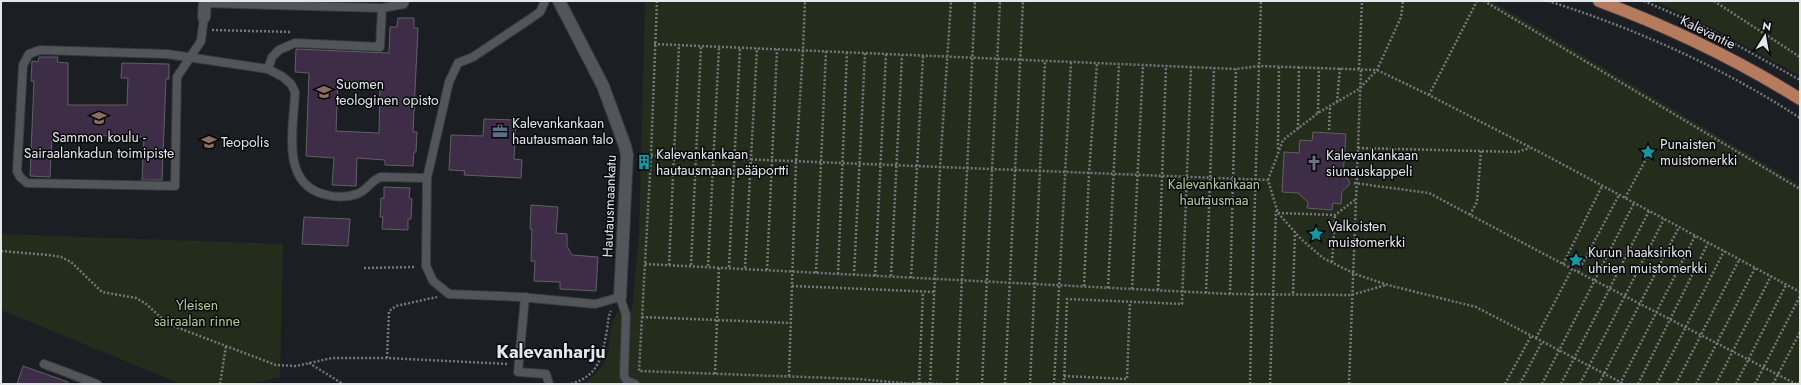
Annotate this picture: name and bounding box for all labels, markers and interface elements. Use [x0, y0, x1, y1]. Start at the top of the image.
street label: Kalevantie [1677, 10, 1739, 54]
north arrow [1745, 16, 1785, 56]
text: N [1761, 17, 1773, 35]
place label: Suomen teologinen opisto [336, 74, 439, 110]
school or university icon: Suomen teologinen opisto [315, 83, 333, 101]
school or university icon: Sammon koulu - Sairaalankadun toimipiste [90, 109, 108, 127]
place label: Kalevankankaan hautausmaan talo [512, 113, 614, 149]
office icon: Kalevankankaan hautausmaan talo [491, 122, 509, 140]
place label: Sammon koulu - Sairaalankadun toimipiste [24, 127, 174, 163]
place label: Teopolis [221, 132, 269, 152]
school or university icon: Teopolis [200, 133, 218, 151]
place label: Punaisten muistomerkki [1660, 134, 1737, 170]
place icon: Punaisten muistomerkki [1639, 143, 1657, 161]
place label: Kalevankankaan hautausmaan pääportti [656, 144, 789, 180]
place label: Kalevankankaan siunauskappeli [1326, 145, 1418, 181]
building icon: Kalevankankaan hautausmaan pääportti [635, 153, 653, 171]
street label: Hautausmaankatu [597, 154, 621, 258]
church icon: Kalevankankaan siunauskappeli [1305, 154, 1323, 172]
park label: Kalevankankaan hautausmaa [1168, 174, 1260, 210]
place label: Valkoisten muistomerkki [1328, 216, 1405, 252]
place icon: Valkoisten muistomerkki [1307, 225, 1325, 243]
place label: Kurun haaksirikon uhrien muistomerkki [1588, 242, 1707, 278]
place icon: Kurun haaksirikon uhrien muistomerkki [1567, 251, 1585, 269]
park label: Yleisen sairaalan rinne [154, 295, 240, 331]
district label: Kalevanharju [496, 339, 606, 365]

